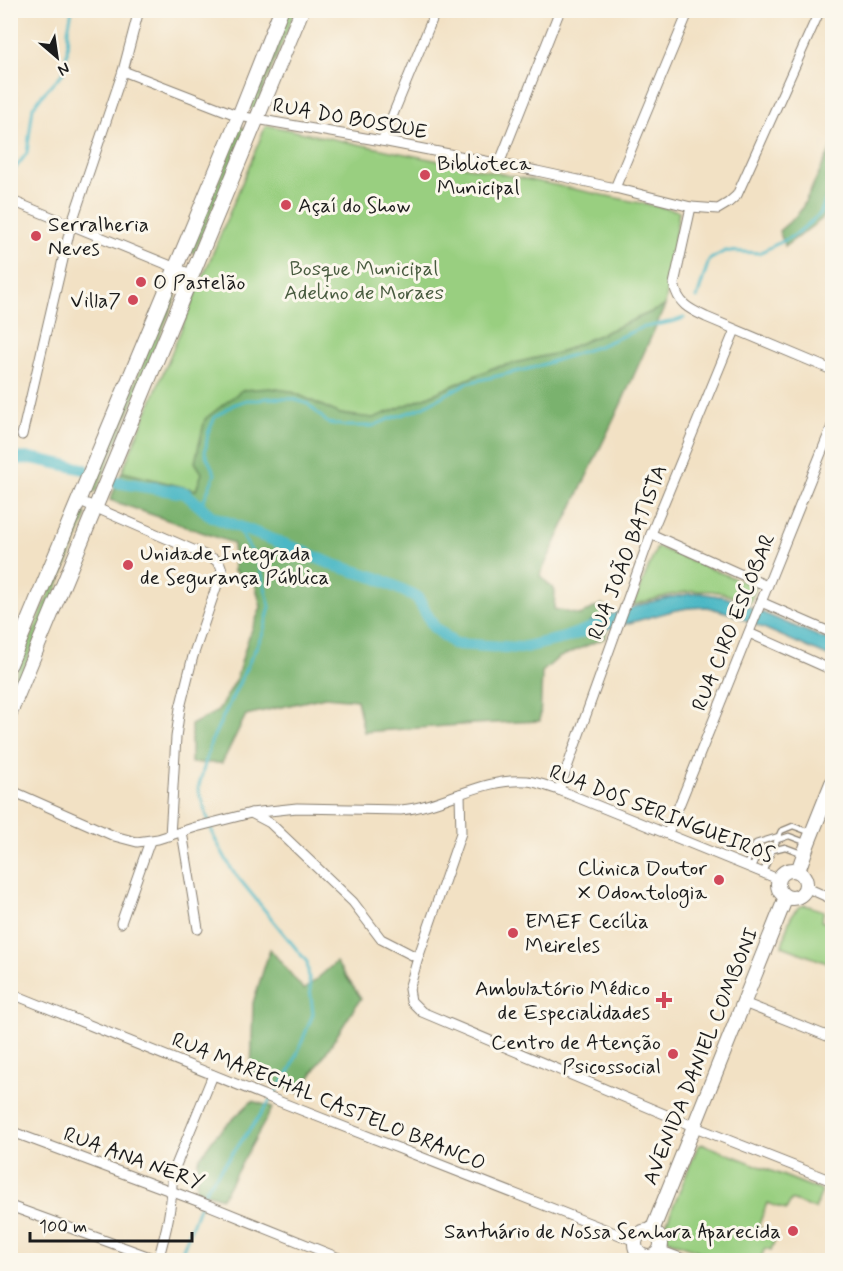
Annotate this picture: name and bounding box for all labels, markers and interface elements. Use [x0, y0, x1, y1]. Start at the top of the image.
north arrow [27, 27, 87, 87]
text: N [54, 57, 73, 81]
street label: RUA DO BOSQUE [270, 92, 429, 146]
place label: Biblioteca Municipal [437, 150, 532, 202]
marker: Biblioteca Municipal [418, 168, 432, 182]
place label: Açaí do Show [298, 192, 410, 220]
marker: Açaí do Show [279, 198, 293, 212]
place label: Serralheria Neves [48, 211, 149, 263]
marker: Serralheria Neves [29, 229, 43, 243]
park label: Bosque Municipal Adelino de Moraes [284, 255, 444, 307]
place label: O Pastelão [153, 269, 245, 297]
marker: O Pastelão [134, 275, 148, 289]
place label: Villa7 [70, 287, 121, 315]
marker: Villa7 [126, 293, 140, 307]
street label: RUA JOÃO BATISTA [582, 461, 674, 644]
street label: RUA CIRO ESCOBAR [685, 529, 782, 715]
place label: Unidade Integrada de Segurança Pública [140, 540, 329, 593]
marker: Unidade Integrada de Segurança Pública [121, 558, 135, 572]
street label: RUA DOS SERINGUEIROS [545, 758, 778, 870]
place label: Clinica Doutor X Odontologia [578, 855, 707, 908]
marker: Clinica Doutor X Odontologia [712, 873, 726, 887]
place label: EMEF Cecília Meireles [525, 908, 649, 960]
street label: AVENIDA DANIEL COMBONI [636, 923, 766, 1189]
marker: EMEF Cecília Meireles [506, 926, 520, 940]
place label: Ambulatório Médico de Especialidades [475, 975, 650, 1027]
marker: Ambulatório Médico de Especialidades [655, 991, 673, 1009]
street label: RUA MARECHAL CASTELO BRANCO [168, 1026, 490, 1178]
place label: Centro de Atenção Psicossocial [491, 1029, 661, 1081]
marker: Centro de Atenção Psicossocial [666, 1047, 680, 1061]
street label: RUA ANA NERY [60, 1121, 208, 1197]
scale bar [30, 1205, 192, 1243]
text: 100 m [39, 1215, 87, 1239]
place label: Santuário de Nossa Senhora Aparecida [444, 1218, 781, 1247]
marker: Santuário de Nossa Senhora Aparecida [786, 1224, 800, 1238]

